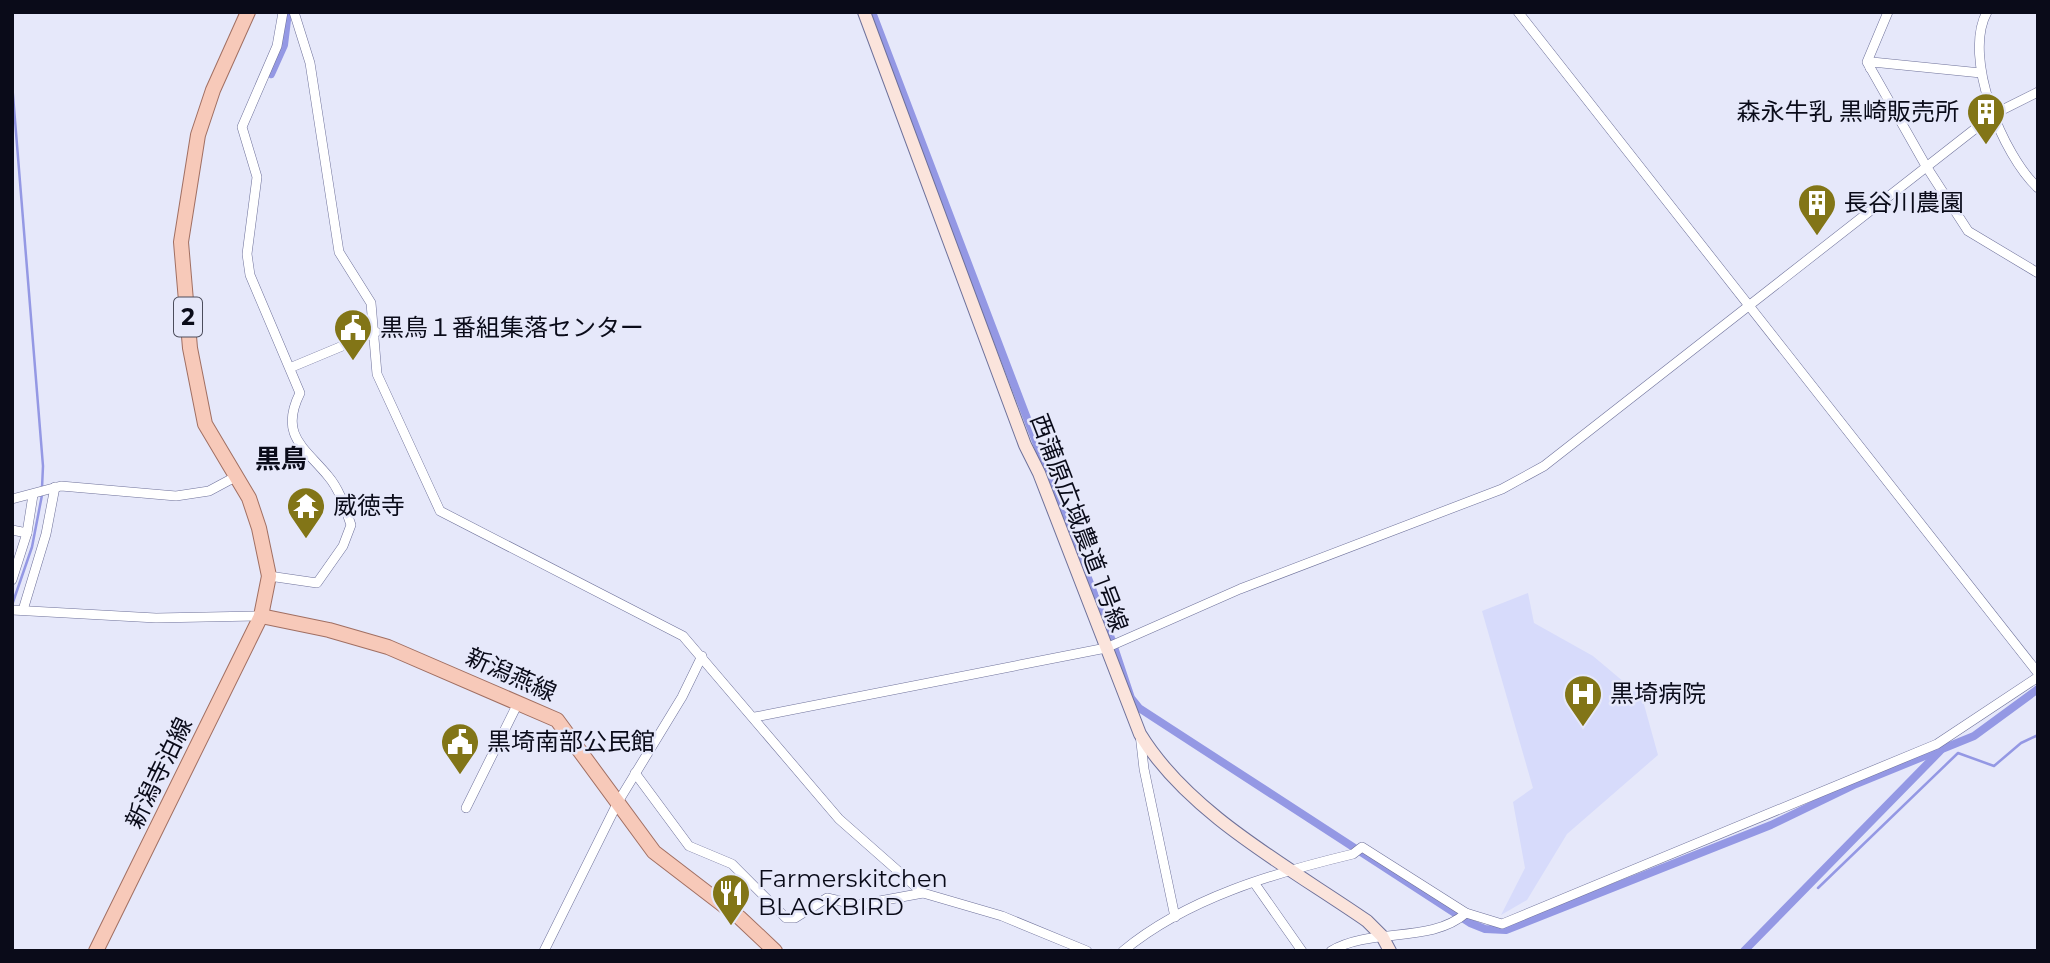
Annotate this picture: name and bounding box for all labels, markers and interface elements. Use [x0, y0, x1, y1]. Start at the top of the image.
building icon: 森永牛乳 黒崎販売所 [1965, 91, 2007, 146]
place label: 森永牛乳 黒崎販売所 [1737, 97, 1959, 126]
building icon: 長谷川農園 [1796, 182, 1838, 237]
place label: 長谷川農園 [1844, 188, 1964, 217]
road number: 2 [174, 298, 202, 336]
public building icon: 黒鳥１番組集落センター [332, 307, 374, 362]
place label: 黒鳥１番組集落センター [380, 313, 644, 342]
street label: 西蒲原広域農道 1号線 [1025, 410, 1134, 636]
district label: 黒鳥 [255, 443, 307, 475]
temple icon: 威徳寺 [285, 485, 327, 540]
place label: 威徳寺 [333, 491, 405, 520]
street label: 新潟燕線 [461, 642, 561, 707]
hospital icon: 黒埼病院 [1562, 673, 1604, 728]
place label: 黒埼病院 [1610, 679, 1706, 708]
street label: 新潟寺泊線 [119, 712, 198, 833]
public building icon: 黒埼南部公民館 [439, 721, 481, 776]
place label: 黒埼南部公民館 [487, 727, 655, 756]
place label: Farmerskitchen BLACKBIRD [758, 864, 948, 921]
restaurant icon: Farmerskitchen BLACKBIRD [710, 872, 752, 927]

